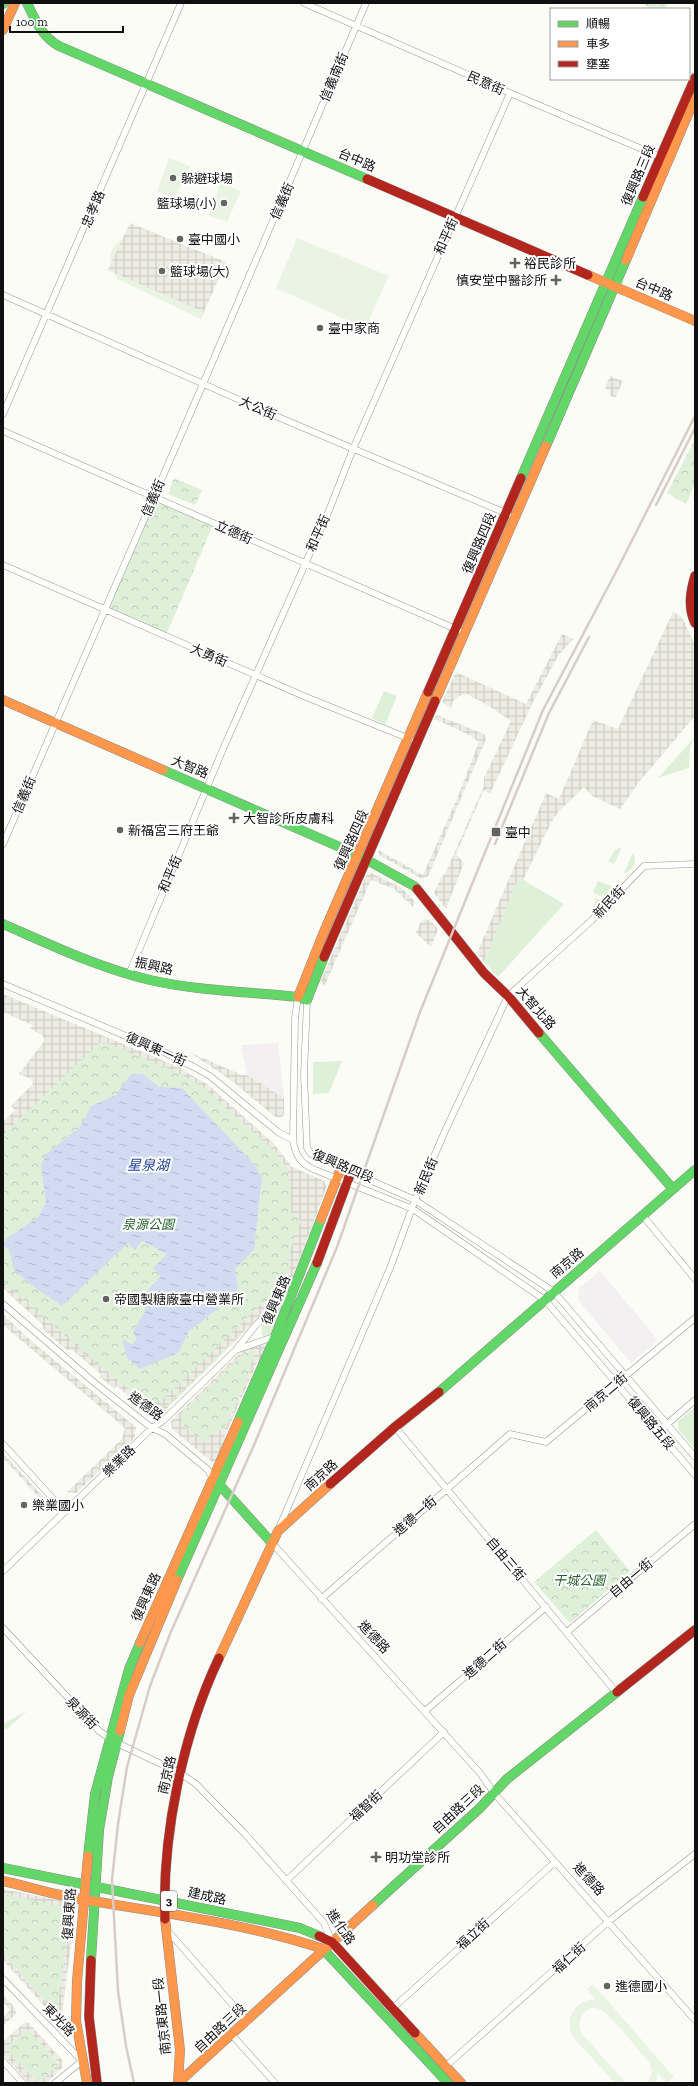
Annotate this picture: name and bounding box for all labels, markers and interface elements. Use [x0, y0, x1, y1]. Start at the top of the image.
scale bar [10, 8, 123, 34]
legend [550, 8, 690, 80]
text: 100 m [16, 15, 48, 29]
text: 順暢 [586, 17, 610, 31]
text: 車多 [586, 37, 610, 51]
street label: 信義南街 [317, 50, 351, 104]
text: 壅塞 [586, 57, 610, 71]
street label: 民意街 [465, 68, 507, 98]
street label: 復興路三段 [618, 142, 658, 208]
street label: 台中路 [336, 145, 378, 175]
place label: 躲避球場 [181, 171, 233, 186]
marker: 躲避球場 [168, 173, 178, 183]
street label: 信義街 [267, 180, 297, 222]
street label: 忠孝路 [78, 188, 108, 230]
place label: 籃球場(小) [157, 196, 216, 211]
marker: 籃球場(小) [219, 198, 229, 208]
street label: 和平街 [431, 215, 461, 257]
place label: 臺中國小 [188, 232, 240, 247]
marker: 臺中國小 [175, 234, 185, 244]
place label: 裕民診所 [524, 256, 576, 271]
marker: 裕民診所 [509, 257, 521, 269]
place label: 籃球場(大) [170, 264, 230, 279]
marker: 籃球場(大) [157, 266, 167, 276]
place label: 慎安堂中醫診所 [456, 273, 547, 288]
marker: 慎安堂中醫診所 [550, 274, 562, 286]
street label: 台中路 [633, 274, 675, 304]
place label: 臺中家商 [328, 321, 380, 336]
marker: 臺中家商 [315, 323, 325, 333]
street label: 大公街 [237, 393, 279, 423]
street label: 信義街 [138, 477, 168, 519]
street label: 復興路四段 [459, 510, 499, 576]
street label: 和平街 [303, 512, 333, 554]
street label: 立德街 [213, 517, 255, 547]
street label: 大勇街 [188, 640, 230, 670]
street label: 大智路 [169, 753, 211, 781]
street label: 信義街 [9, 774, 39, 816]
street label: 復興路四段 [331, 807, 371, 873]
place label: 大智診所皮膚科 [243, 811, 334, 826]
marker: 大智診所皮膚科 [228, 812, 240, 824]
place label: 新福宮三府王爺 [128, 823, 219, 838]
marker: 新福宮三府王爺 [115, 825, 125, 835]
place label: 臺中 [505, 825, 531, 840]
marker: 臺中 [490, 826, 502, 838]
street label: 和平街 [155, 853, 185, 895]
street label: 新民街 [590, 883, 628, 921]
street label: 振興路 [133, 954, 175, 978]
street label: 大智北路 [513, 983, 559, 1033]
street label: 復興東一街 [123, 1029, 189, 1069]
street label: 復興路四段 [310, 1146, 376, 1186]
street label: 新民街 [411, 1155, 441, 1197]
water label: 星泉湖 [127, 1157, 171, 1174]
park label: 泉源公園 [122, 1217, 176, 1232]
street label: 南京路 [547, 1245, 587, 1281]
street label: 復興東路 [259, 1273, 293, 1327]
place label: 帝國製糖廠臺中營業所 [114, 1292, 244, 1307]
marker: 帝國製糖廠臺中營業所 [101, 1294, 111, 1304]
street label: 南京二街 [581, 1370, 631, 1414]
street label: 進德路 [126, 1388, 166, 1424]
street label: 復興路五段 [624, 1393, 678, 1453]
street label: 樂業路 [100, 1442, 138, 1480]
street label: 南京路 [301, 1456, 341, 1494]
street label: 進德一街 [390, 1493, 440, 1539]
place label: 樂業國小 [32, 1498, 84, 1513]
marker: 樂業國小 [19, 1500, 29, 1510]
street label: 自由三街 [484, 1534, 528, 1584]
street label: 自由一街 [606, 1556, 656, 1600]
street label: 復興東路 [129, 1570, 163, 1624]
park label: 干城公園 [553, 1573, 607, 1588]
street label: 進德路 [355, 1618, 393, 1656]
street label: 進德二街 [460, 1636, 510, 1682]
street label: 泉源街 [63, 1694, 101, 1732]
street label: 南京路 [155, 1754, 179, 1796]
street label: 自由路三段 [429, 1781, 487, 1837]
street label: 福智街 [347, 1787, 385, 1825]
place label: 明功堂診所 [385, 1850, 450, 1865]
marker: 明功堂診所 [370, 1851, 382, 1863]
street label: 進德路 [570, 1859, 608, 1899]
street label: 建成路 [186, 1885, 228, 1907]
street label: 復興東路 [60, 1888, 78, 1940]
road number: 3 [161, 1891, 177, 1911]
street label: 進化路 [324, 1907, 358, 1947]
street label: 福立街 [453, 1915, 493, 1953]
street label: 福仁街 [549, 1939, 589, 1977]
street label: 南京東路一段 [150, 1976, 174, 2056]
place label: 進德國小 [615, 1979, 667, 1994]
marker: 進德國小 [602, 1981, 612, 1991]
street label: 自由路三段 [191, 2000, 249, 2056]
street label: 東光路 [40, 2001, 78, 2039]

